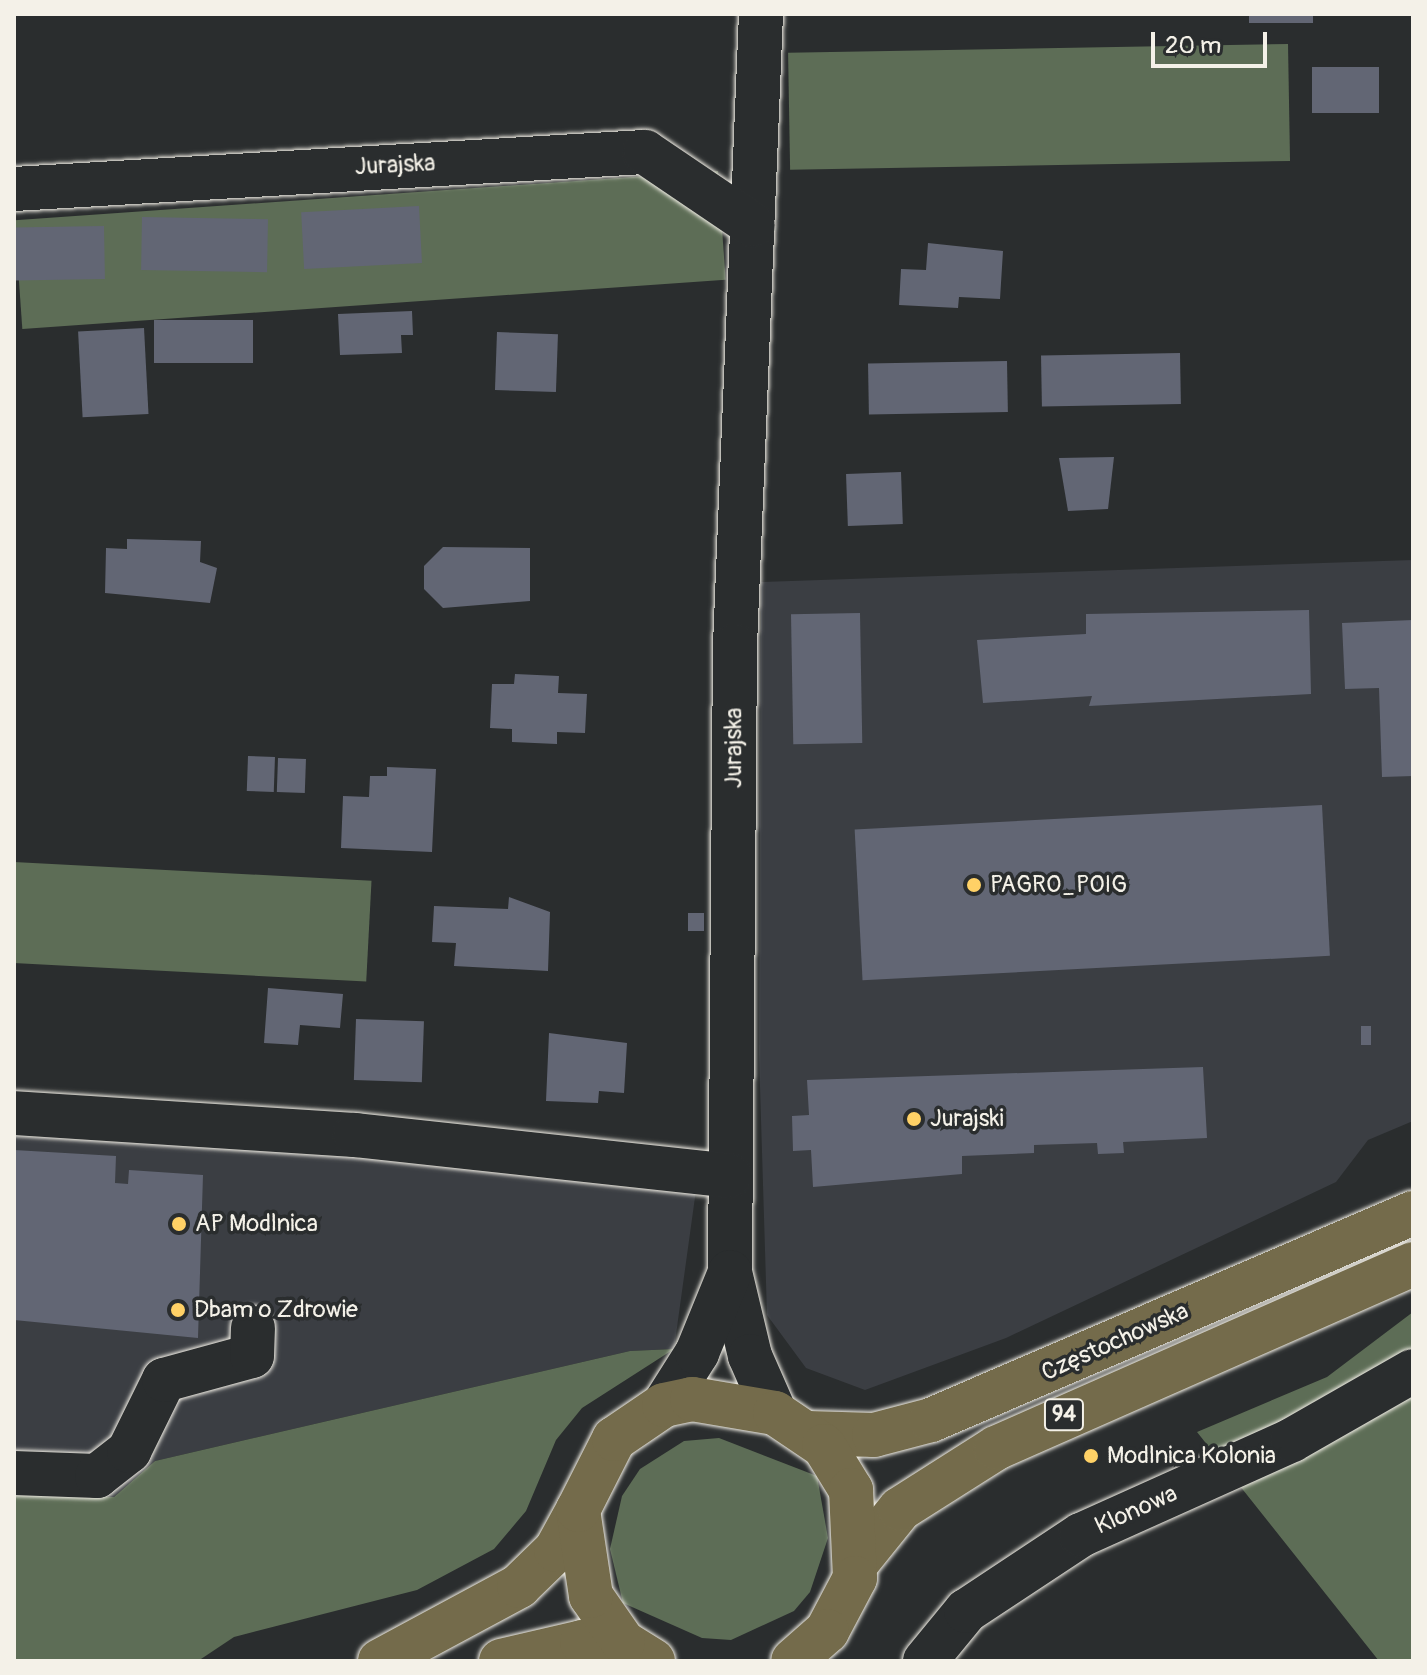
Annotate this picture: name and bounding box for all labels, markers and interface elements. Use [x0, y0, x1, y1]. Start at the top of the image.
scale bar [1155, 16, 1271, 66]
text: 20 m [1165, 31, 1221, 60]
street label: Jurajska [354, 149, 436, 181]
street label: Jurajska [720, 708, 748, 788]
place label: PAGRO_POIG [990, 871, 1127, 899]
marker: PAGRO_POIG [965, 876, 983, 894]
place label: Jurajski [930, 1105, 1004, 1133]
marker: Jurajski [905, 1110, 923, 1128]
place label: AP Modlnica [195, 1210, 318, 1238]
marker: AP Modlnica [170, 1215, 188, 1233]
place label: Dbam o Zdrowie [194, 1296, 358, 1324]
street label: Częstochowska [1037, 1297, 1193, 1387]
marker: Dbam o Zdrowie [169, 1301, 187, 1319]
road number: 94 [1042, 1397, 1086, 1433]
place label: Modlnica Kolonia [1107, 1442, 1276, 1470]
marker: Modlnica Kolonia [1082, 1447, 1100, 1465]
street label: Klonowa [1090, 1479, 1182, 1541]

